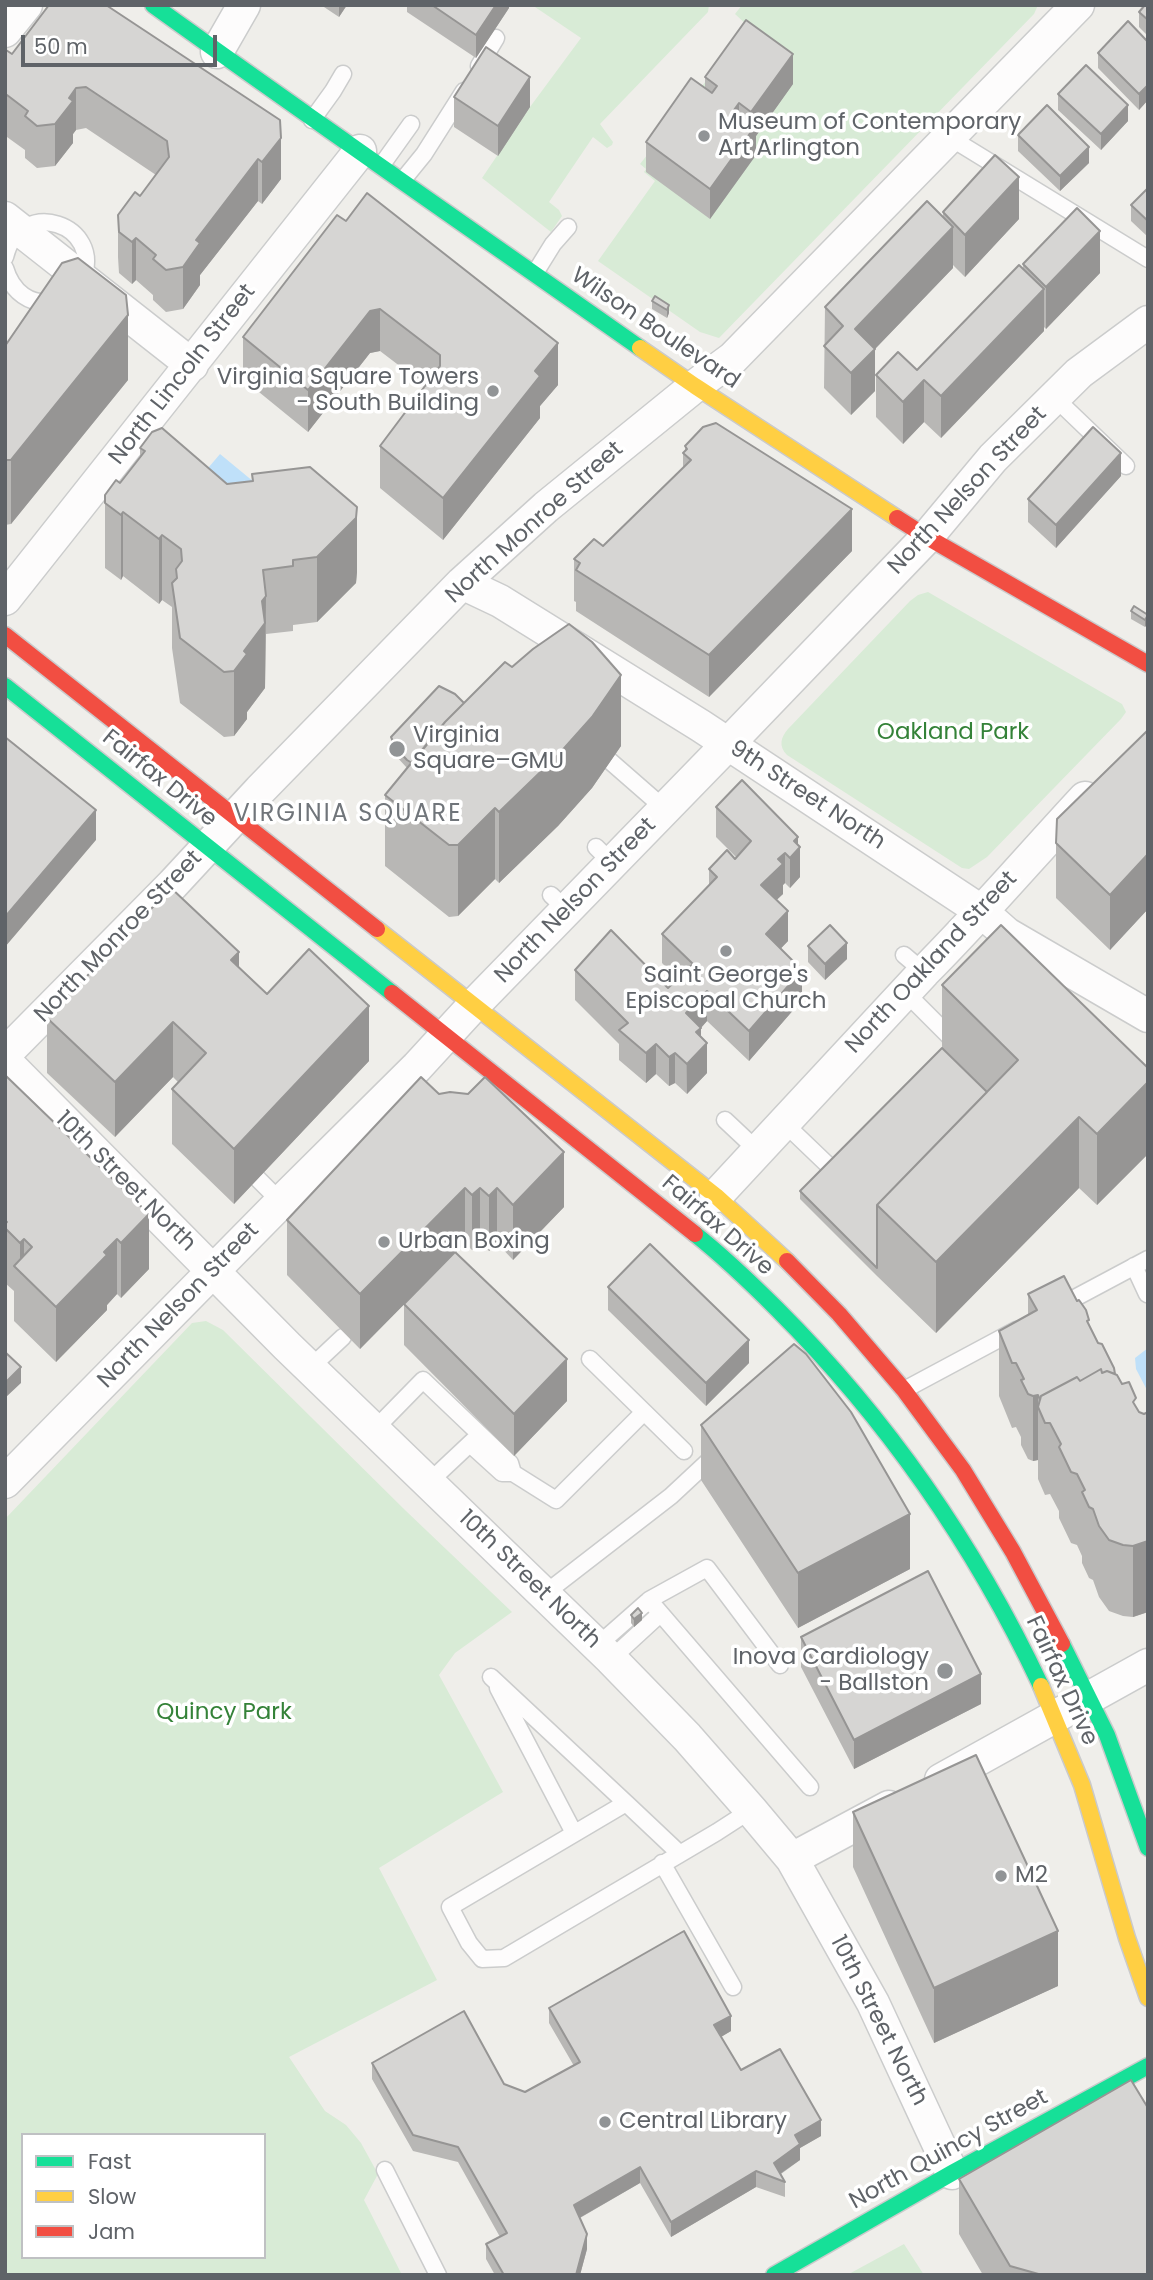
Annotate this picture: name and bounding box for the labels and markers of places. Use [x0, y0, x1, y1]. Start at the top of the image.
place label: Museum of Contemporary Art Arlington [718, 109, 1021, 163]
marker: Museum of Contemporary Art Arlington [696, 128, 712, 144]
place label: Virginia Square Towers - South Building [217, 364, 479, 418]
marker: Virginia Square Towers - South Building [485, 383, 501, 399]
place label: Virginia Square–GMU [413, 722, 564, 776]
marker: Virginia Square–GMU [387, 739, 407, 759]
marker: Saint George's Episcopal Church [718, 943, 734, 959]
place label: Saint George's Episcopal Church [625, 962, 827, 1016]
place label: Urban Boxing [398, 1228, 550, 1256]
marker: Urban Boxing [376, 1234, 392, 1250]
place label: Inova Cardiology - Ballston [733, 1644, 929, 1698]
marker: Inova Cardiology - Ballston [935, 1661, 955, 1681]
place label: M2 [1015, 1862, 1048, 1890]
marker: M2 [993, 1868, 1009, 1884]
place label: Central Library [619, 2108, 787, 2136]
marker: Central Library [597, 2114, 613, 2130]

